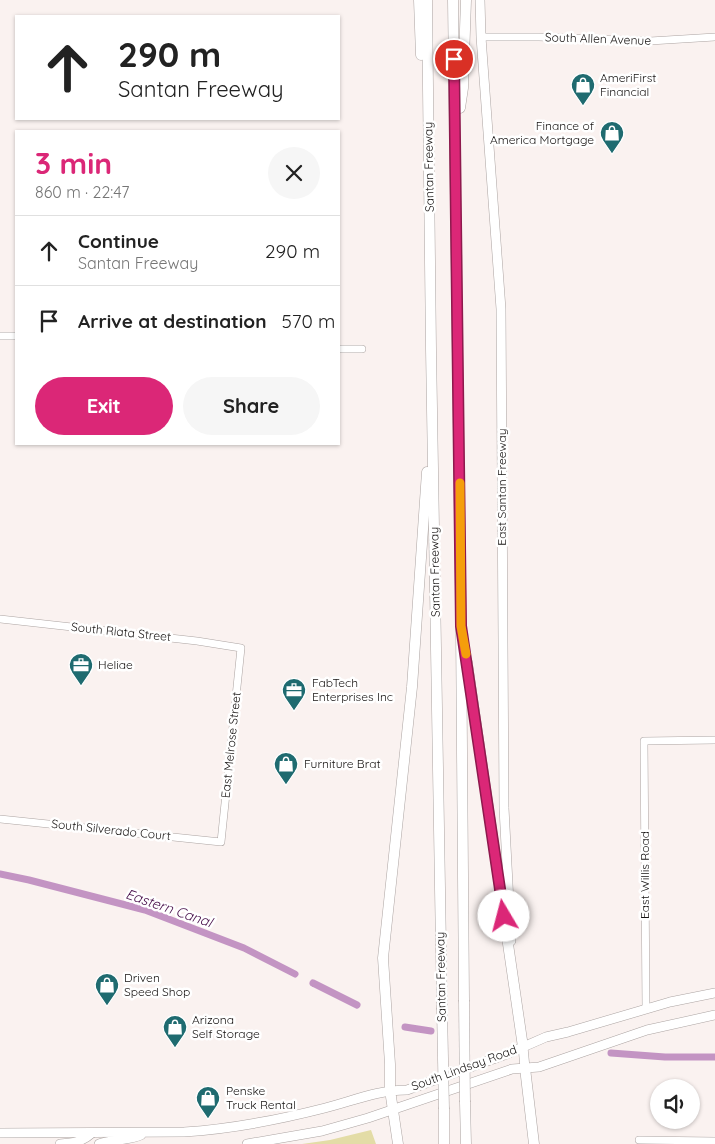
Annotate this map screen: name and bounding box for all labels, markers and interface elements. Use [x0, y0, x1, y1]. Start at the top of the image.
street label: South Allen Avenue [545, 29, 652, 48]
text: 290 m [118, 32, 221, 76]
icon: ahead [35, 35, 100, 100]
pin [433, 38, 475, 80]
icon: arrive [440, 45, 468, 73]
place label: AmeriFirst Financial [600, 70, 656, 99]
shop icon: AmeriFirst Financial [570, 72, 596, 106]
text: Santan Freeway [118, 75, 284, 103]
place label: Finance of America Mortgage [490, 118, 595, 147]
shop icon: Finance of America Mortgage [599, 120, 625, 154]
street label: Santan Freeway [420, 122, 437, 212]
text: 3 min [35, 144, 112, 182]
button: close [268, 147, 320, 199]
text: 860 m · 22:47 [35, 182, 129, 202]
text: Continue [78, 229, 159, 253]
icon: ahead [35, 237, 63, 265]
text: 290 m [265, 239, 320, 263]
text: Santan Freeway [78, 253, 198, 273]
icon: arrive [35, 307, 63, 335]
text: Arrive at destination [78, 309, 267, 333]
text: 570 m [282, 309, 335, 333]
button: Exit [35, 377, 173, 435]
button: Share [183, 377, 320, 435]
street label: East Santan Freeway [494, 428, 509, 546]
street label: Santan Freeway [426, 527, 443, 617]
street label: South Riata Street [70, 619, 172, 644]
office icon: Heliae [68, 652, 94, 686]
place label: Heliae [98, 657, 133, 672]
place label: FabTech Enterprises Inc [312, 675, 393, 704]
office icon: FabTech Enterprises Inc [281, 677, 307, 711]
street label: East Melrose Street [217, 691, 244, 799]
shop icon: Furniture Brat [273, 751, 299, 785]
place label: Furniture Brat [304, 756, 381, 771]
street label: South Silverado Court [51, 816, 171, 843]
street label: East Willis Road [637, 831, 652, 919]
water label: Eastern Canal [123, 885, 216, 932]
position arrow [477, 889, 529, 941]
street label: Santan Freeway [432, 932, 449, 1022]
place label: Driven Speed Shop [124, 970, 190, 999]
shop icon: Driven Speed Shop [94, 972, 120, 1006]
place label: Arizona Self Storage [192, 1012, 260, 1041]
shop icon: Arizona Self Storage [162, 1014, 188, 1048]
street label: South Lindsay Road [409, 1041, 519, 1094]
map controls [650, 1079, 700, 1129]
button: sound [650, 1079, 700, 1129]
place label: Penske Truck Rental [226, 1083, 296, 1112]
shop icon: Penske Truck Rental [195, 1085, 221, 1119]

